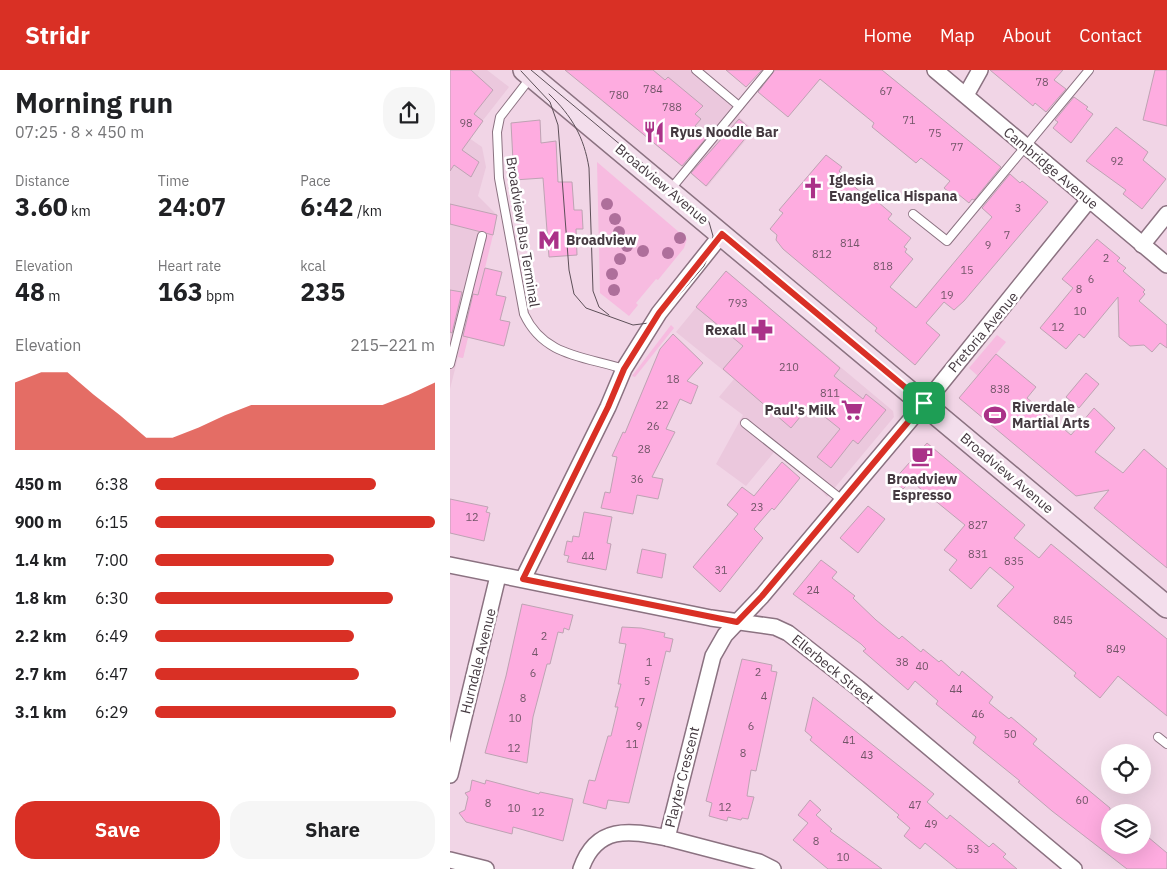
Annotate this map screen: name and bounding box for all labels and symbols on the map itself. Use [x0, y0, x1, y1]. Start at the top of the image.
house number: 78 [1035, 75, 1049, 89]
house number: 784 [643, 82, 663, 96]
house number: 67 [879, 84, 893, 98]
house number: 780 [609, 88, 629, 102]
house number: 788 [662, 100, 682, 114]
house number: 71 [902, 113, 916, 127]
house number: 98 [459, 116, 473, 130]
restaurant icon: Ryus Noodle Bar [641, 119, 667, 145]
place label: Ryus Noodle Bar [670, 123, 779, 141]
street label: Cambridge Avenue [1000, 123, 1102, 213]
house number: 75 [928, 126, 942, 140]
street label: Broadview Avenue [612, 140, 713, 229]
house number: 77 [950, 140, 964, 154]
house number: 92 [1110, 154, 1124, 168]
street label: Broadview Bus Terminal [502, 156, 544, 309]
place label: Iglesia Evangelica Hispana [829, 171, 957, 205]
church icon: Iglesia Evangelica Hispana [800, 175, 826, 201]
house number: 3 [1015, 201, 1021, 215]
metro station icon: Broadview [536, 227, 562, 253]
house number: 7 [1004, 228, 1010, 242]
place label: Broadview [566, 231, 637, 249]
house number: 814 [840, 236, 860, 250]
house number: 9 [985, 238, 991, 252]
house number: 812 [812, 247, 832, 261]
house number: 2 [1103, 251, 1109, 265]
house number: 818 [873, 259, 893, 273]
house number: 15 [960, 263, 974, 277]
house number: 6 [1088, 272, 1094, 286]
house number: 8 [1076, 282, 1082, 296]
house number: 19 [940, 288, 954, 302]
street label: Pretoria Avenue [944, 288, 1022, 376]
house number: 793 [728, 296, 748, 310]
house number: 10 [1073, 304, 1087, 318]
pharmacy icon: Rexall [749, 317, 775, 343]
house number: 12 [1051, 320, 1065, 334]
place label: Rexall [705, 321, 746, 339]
house number: 210 [779, 360, 799, 374]
house number: 18 [666, 372, 680, 386]
pin [903, 382, 945, 424]
house number: 838 [990, 382, 1010, 396]
house number: 811 [820, 386, 840, 400]
supermarket icon: Paul's Milk [839, 397, 865, 423]
house number: 22 [655, 398, 669, 412]
place label: Riverdale Martial Arts [1012, 398, 1090, 432]
place label: Paul's Milk [765, 401, 837, 419]
sports icon: Riverdale Martial Arts [982, 402, 1008, 428]
house number: 26 [646, 419, 660, 433]
street label: Broadview Avenue [957, 429, 1058, 518]
house number: 28 [637, 442, 651, 456]
cafe icon: Broadview Espresso [909, 443, 935, 469]
place label: Broadview Espresso [887, 470, 957, 504]
house number: 36 [630, 472, 644, 486]
house number: 23 [750, 500, 764, 514]
house number: 12 [465, 510, 479, 524]
house number: 827 [968, 518, 988, 532]
house number: 831 [968, 547, 988, 561]
house number: 44 [581, 549, 595, 563]
house number: 835 [1004, 554, 1024, 568]
house number: 31 [714, 563, 728, 577]
house number: 24 [806, 583, 820, 597]
street label: Hurndale Avenue [456, 606, 500, 716]
house number: 845 [1053, 613, 1073, 627]
house number: 2 [541, 629, 547, 643]
street label: Ellerbeck Street [788, 630, 878, 708]
house number: 849 [1106, 642, 1126, 656]
house number: 4 [532, 645, 539, 659]
house number: 1 [646, 655, 653, 669]
house number: 38 [895, 655, 909, 669]
house number: 40 [915, 659, 929, 673]
house number: 2 [755, 665, 761, 679]
house number: 6 [530, 666, 536, 680]
house number: 5 [644, 674, 650, 688]
house number: 44 [949, 682, 963, 696]
house number: 4 [761, 689, 768, 703]
house number: 8 [520, 691, 526, 705]
house number: 7 [639, 695, 645, 709]
house number: 46 [971, 707, 985, 721]
house number: 10 [508, 711, 522, 725]
house number: 9 [636, 719, 642, 733]
house number: 6 [748, 719, 754, 733]
street label: Playter Crescent [661, 725, 703, 829]
house number: 50 [1003, 727, 1017, 741]
house number: 41 [842, 733, 856, 747]
house number: 11 [625, 737, 639, 751]
house number: 12 [507, 741, 521, 755]
house number: 8 [740, 746, 746, 760]
house number: 43 [860, 748, 874, 762]
house number: 60 [1075, 793, 1089, 807]
house number: 8 [485, 796, 491, 810]
house number: 47 [908, 798, 922, 812]
house number: 12 [718, 800, 732, 814]
house number: 10 [507, 801, 521, 815]
house number: 12 [531, 805, 545, 819]
house number: 49 [924, 817, 938, 831]
house number: 8 [813, 834, 819, 848]
house number: 53 [966, 842, 980, 856]
house number: 10 [836, 850, 850, 864]

